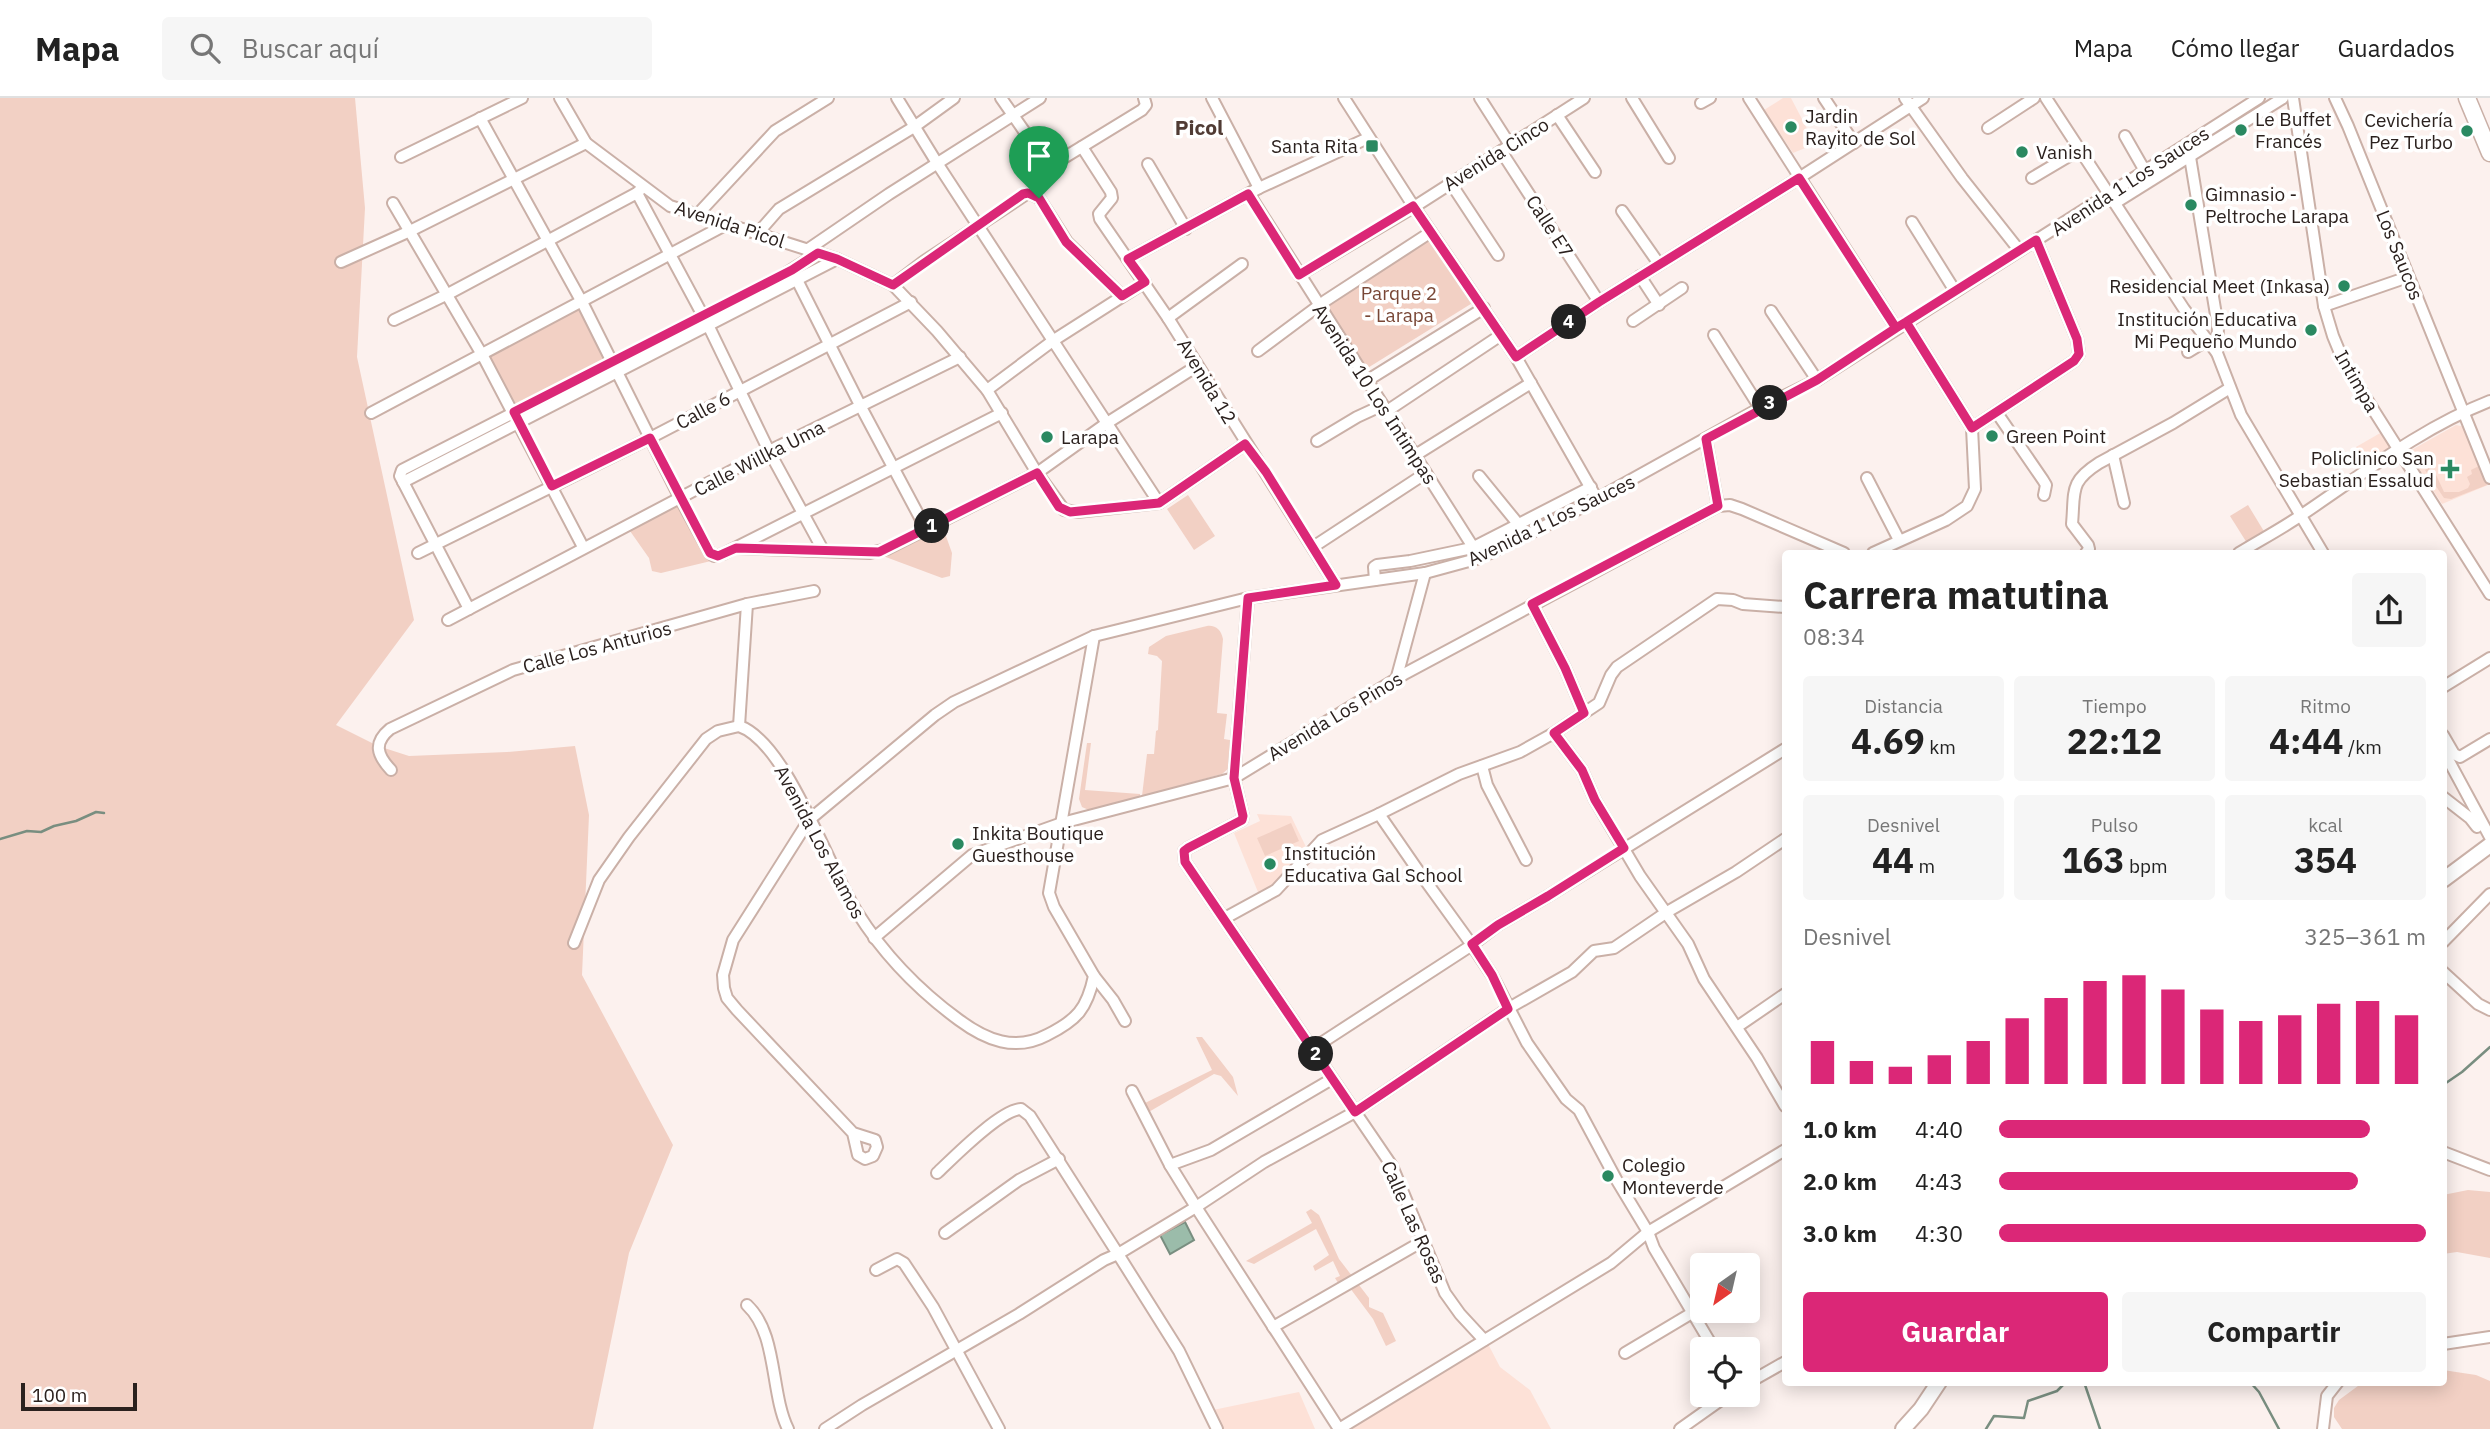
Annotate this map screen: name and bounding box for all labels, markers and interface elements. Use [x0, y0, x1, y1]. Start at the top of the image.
search box [162, 17, 652, 80]
text: Mapa [35, 27, 120, 70]
icon: search [186, 29, 224, 67]
text: Buscar aquí [242, 31, 379, 65]
text: Mapa [2074, 32, 2133, 64]
text: Cómo llegar [2171, 32, 2299, 64]
text: Guardados [2337, 32, 2455, 64]
place label: Jardin Rayito de Sol [1805, 104, 1916, 150]
place label: Le Buffet Francés [2255, 107, 2332, 153]
place label: Cevichería Pez Turbo [2364, 108, 2453, 154]
street label: Avenida Cinco [1439, 112, 1553, 196]
district label: Picol [1175, 113, 1223, 141]
marker: Jardin Rayito de Sol [1783, 119, 1799, 135]
street label: Avenida 1 Los Sauces [2047, 121, 2213, 241]
marker: Le Buffet Francés [2233, 122, 2249, 138]
marker: Cevichería Pez Turbo [2459, 123, 2475, 139]
pin [1009, 126, 1069, 198]
place label: Santa Rita [1271, 134, 1358, 158]
icon: arrive [1020, 137, 1058, 175]
marker: Santa Rita [1364, 138, 1380, 154]
place label: Vanish [2036, 140, 2093, 164]
marker: Vanish [2014, 144, 2030, 160]
place label: Gimnasio - Peltroche Larapa [2205, 182, 2349, 228]
street label: Calle E7 [1521, 190, 1579, 262]
street label: Avenida Picol [672, 195, 788, 253]
marker: Gimnasio - Peltroche Larapa [2183, 197, 2199, 213]
street label: Los Saucos [2371, 206, 2429, 304]
place label: Residencial Meet (Inkasa) [2109, 274, 2330, 298]
marker: Residencial Meet (Inkasa) [2336, 278, 2352, 294]
park label: Parque 2 - Larapa [1361, 281, 1437, 327]
street label: Avenida 10 Los Intimpas [1308, 299, 1442, 489]
pin: 4 [1552, 304, 1586, 340]
place label: Institución Educativa Mi Pequeño Mundo [2117, 307, 2297, 353]
text: 4 [1563, 309, 1574, 333]
marker: Institución Educativa Mi Pequeño Mundo [2303, 322, 2319, 338]
street label: Avenida 12 [1172, 334, 1242, 428]
street label: Intimpa [2330, 346, 2384, 416]
street label: Calle 6 [672, 386, 734, 434]
pin: 3 [1752, 386, 1788, 420]
text: 3 [1764, 390, 1775, 414]
street label: Calle Willka Uma [690, 415, 828, 501]
place label: Green Point [2006, 424, 2106, 448]
place label: Larapa [1061, 425, 1119, 449]
marker: Green Point [1984, 428, 2000, 444]
marker: Larapa [1039, 429, 1055, 445]
place label: Policlinico San Sebastian Essalud [2279, 446, 2434, 492]
marker: Policlinico San Sebastian Essalud [2440, 459, 2460, 479]
street label: Avenida 1 Los Sauces [1463, 469, 1639, 571]
pin: 1 [914, 508, 950, 544]
text: 1 [926, 513, 937, 537]
text: Carrera matutina [1803, 570, 2109, 619]
button: share [2352, 573, 2426, 647]
street label: Calle Los Anturios [520, 616, 674, 678]
text: 08:34 [1803, 621, 1865, 651]
street label: Avenida Los Pinos [1263, 666, 1407, 766]
text: Distancia [1864, 694, 1943, 718]
text: Tiempo [2082, 694, 2147, 718]
text: Ritmo [2300, 694, 2351, 718]
text: 4.69 [1851, 718, 1925, 764]
text: 22:12 [2067, 718, 2162, 764]
text: 4:44 [2269, 718, 2344, 764]
text: km [1925, 735, 1956, 759]
text: /km [2344, 735, 2382, 759]
street label: Avenida Los Alamos [769, 761, 871, 923]
text: Desnivel [1867, 813, 1940, 837]
text: Pulso [2091, 813, 2138, 837]
text: kcal [2308, 813, 2343, 837]
place label: Inkita Boutique Guesthouse [972, 821, 1104, 867]
marker: Inkita Boutique Guesthouse [950, 836, 966, 852]
text: 44 [1872, 837, 1914, 883]
text: 163 [2061, 837, 2124, 883]
text: 354 [2294, 837, 2357, 883]
place label: Institución Educativa Gal School [1284, 841, 1462, 887]
text: m [1914, 854, 1935, 878]
text: bpm [2124, 854, 2168, 878]
marker: Institución Educativa Gal School [1262, 856, 1278, 872]
text: Desnivel [1803, 921, 1891, 951]
text: 325–361 m [2304, 921, 2426, 951]
pin: 2 [1298, 1037, 1334, 1072]
text: 2 [1310, 1041, 1321, 1065]
text: 1.0 km [1803, 1114, 1877, 1144]
text: 4:40 [1915, 1114, 1963, 1144]
place label: Colegio Monteverde [1622, 1153, 1724, 1199]
street label: Calle Las Rosas [1376, 1157, 1452, 1287]
text: 2.0 km [1803, 1166, 1877, 1196]
text: 4:43 [1915, 1166, 1963, 1196]
marker: Colegio Monteverde [1600, 1168, 1616, 1184]
text: 3.0 km [1803, 1218, 1877, 1248]
text: 4:30 [1915, 1218, 1963, 1248]
north arrow [1690, 1253, 1760, 1323]
map controls [1690, 1253, 1760, 1407]
button: Guardar [1803, 1292, 2108, 1372]
button: Compartir [2122, 1292, 2426, 1372]
button: locate [1690, 1337, 1760, 1407]
scale bar [21, 1380, 136, 1412]
text: 100 m [32, 1383, 87, 1407]

